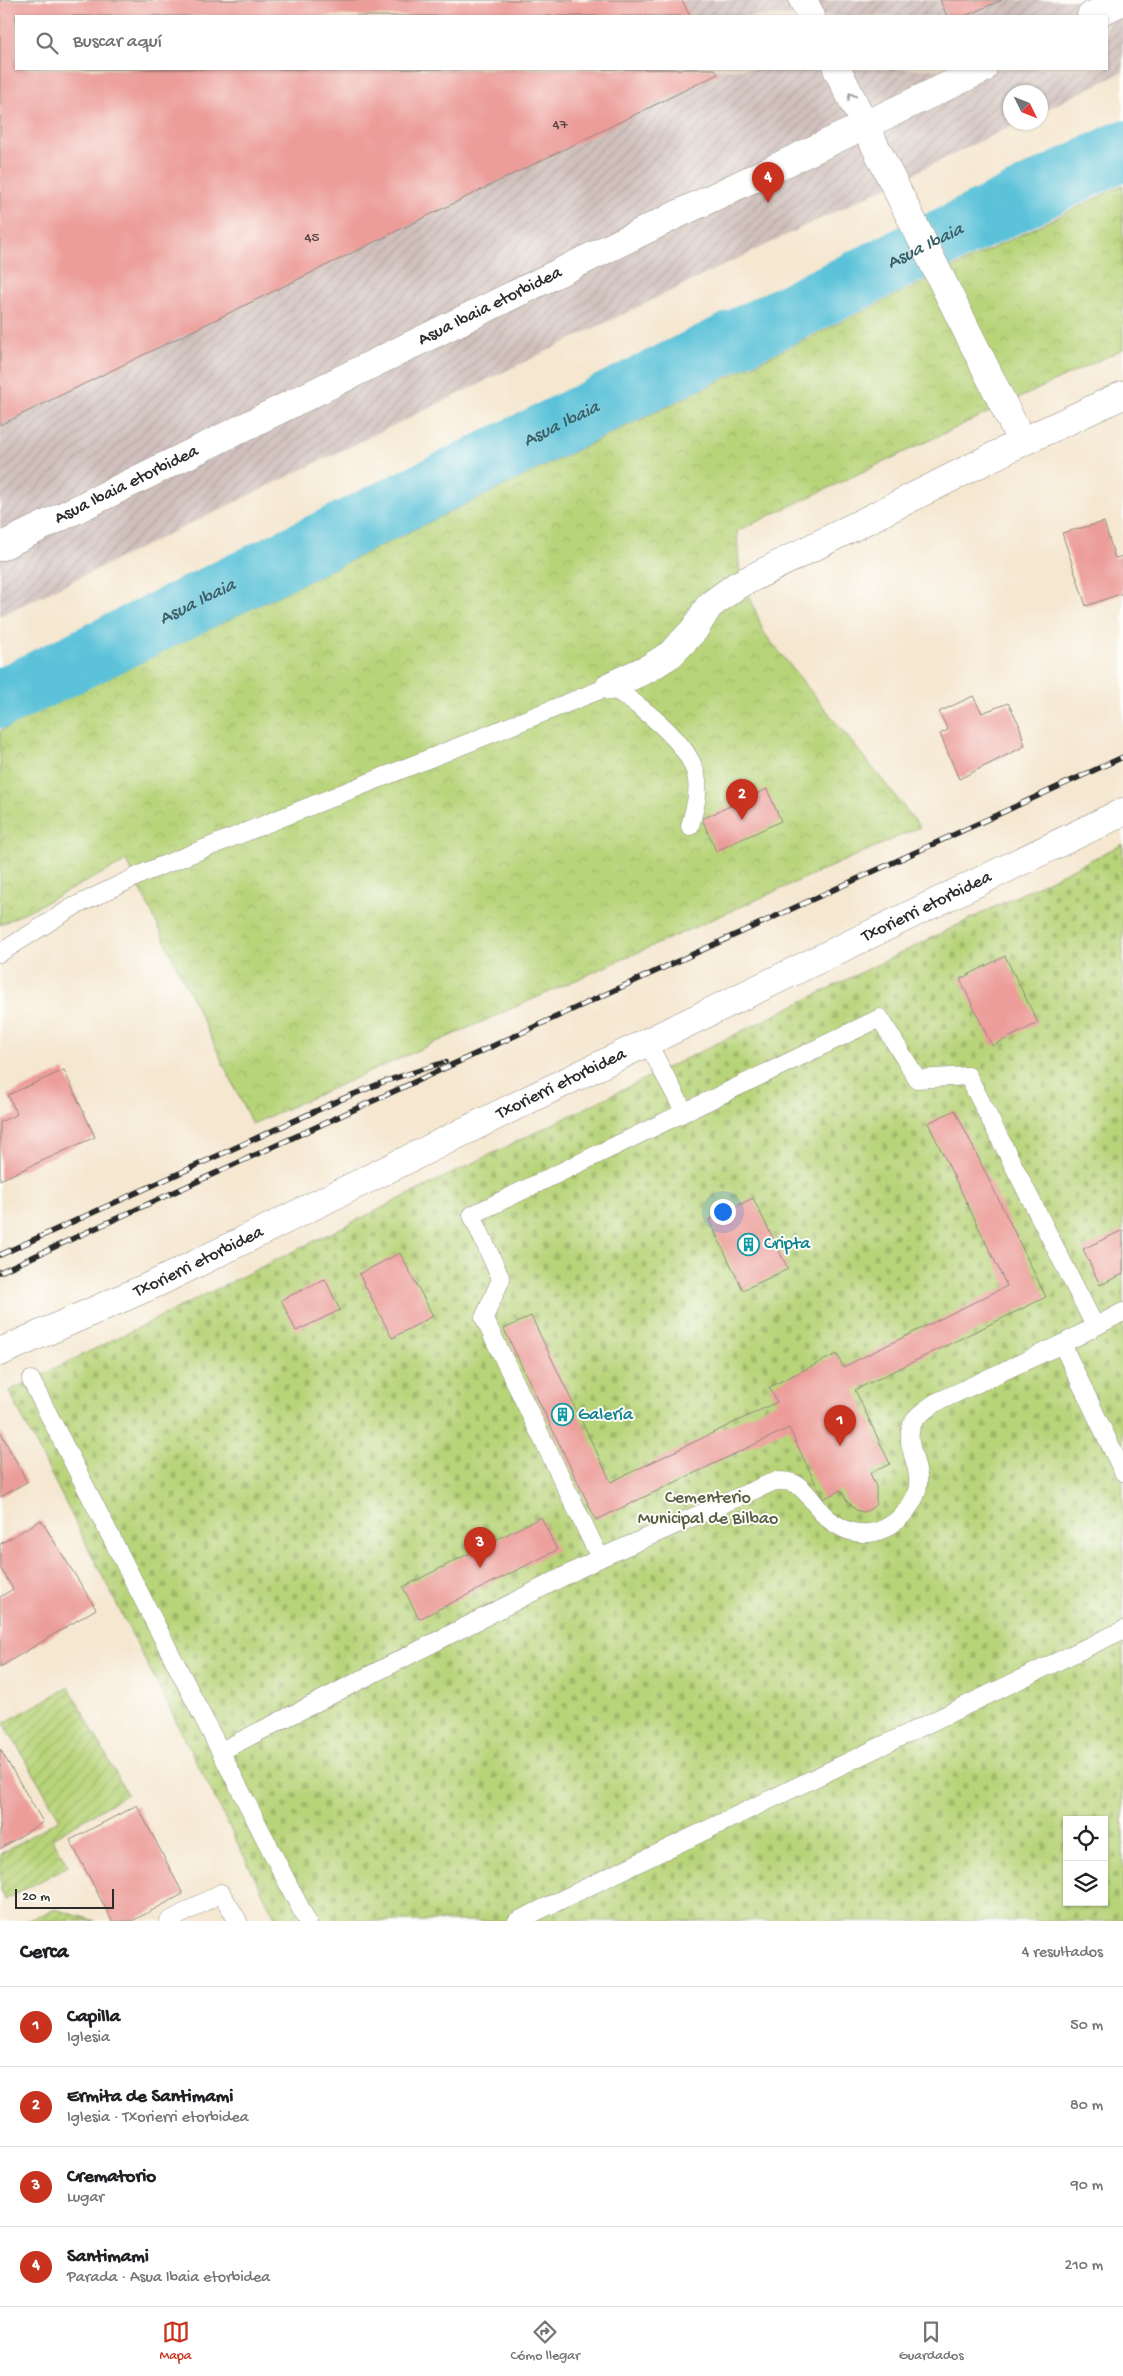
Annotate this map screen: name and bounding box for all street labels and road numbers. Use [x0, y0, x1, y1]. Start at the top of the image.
street label: Asua Ibaia etorbidea [415, 262, 566, 350]
street label: Asua Ibaia etorbidea [51, 440, 203, 529]
street label: Txorierri etorbidea [857, 866, 996, 948]
street label: Txorierri etorbidea [492, 1043, 630, 1125]
street label: Txorierri etorbidea [129, 1221, 268, 1303]

